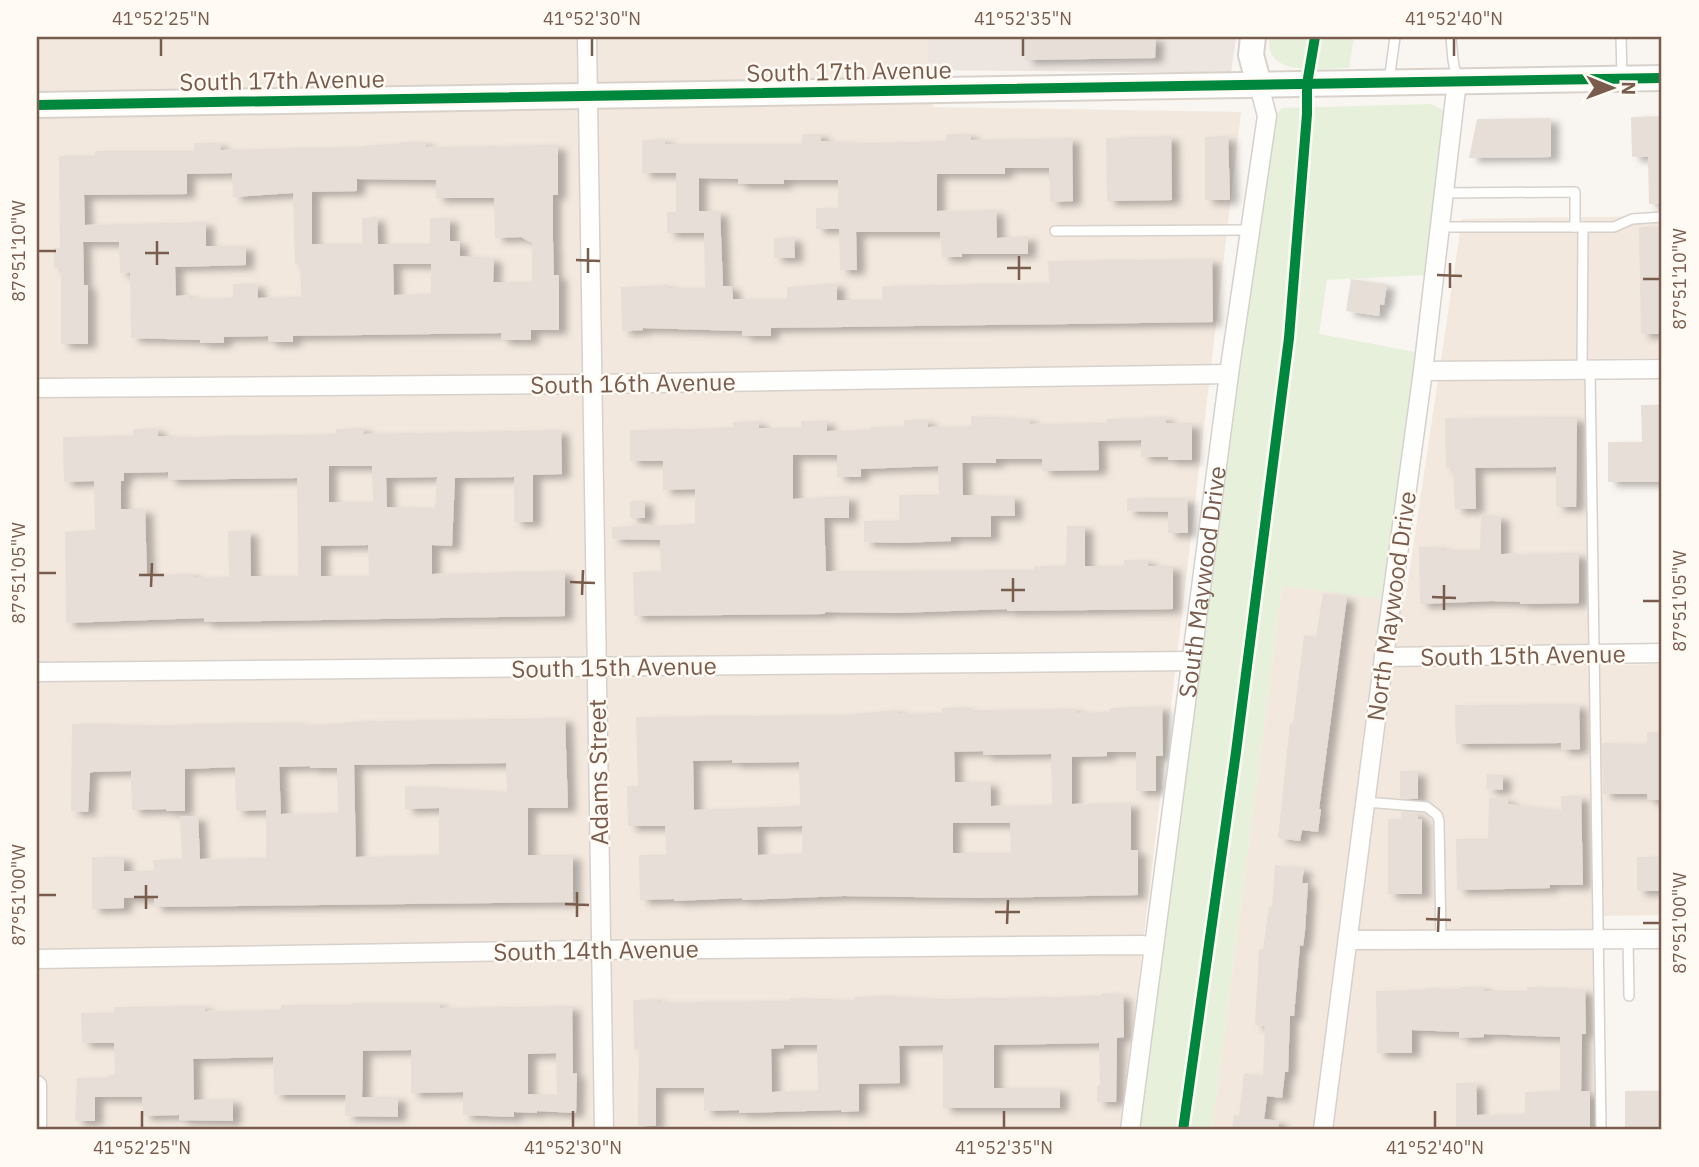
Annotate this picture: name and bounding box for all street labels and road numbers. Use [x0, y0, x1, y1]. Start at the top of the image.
street label: South 17th Avenue [746, 53, 952, 89]
street label: South 17th Avenue [179, 62, 385, 98]
street label: South 16th Avenue [530, 365, 736, 401]
street label: South Maywood Drive [1171, 464, 1233, 700]
street label: North Maywood Drive [1359, 489, 1423, 723]
street label: South 15th Avenue [1420, 637, 1626, 673]
street label: South 15th Avenue [511, 649, 717, 685]
street label: Adams Street [581, 699, 615, 845]
street label: South 14th Avenue [493, 932, 699, 968]

